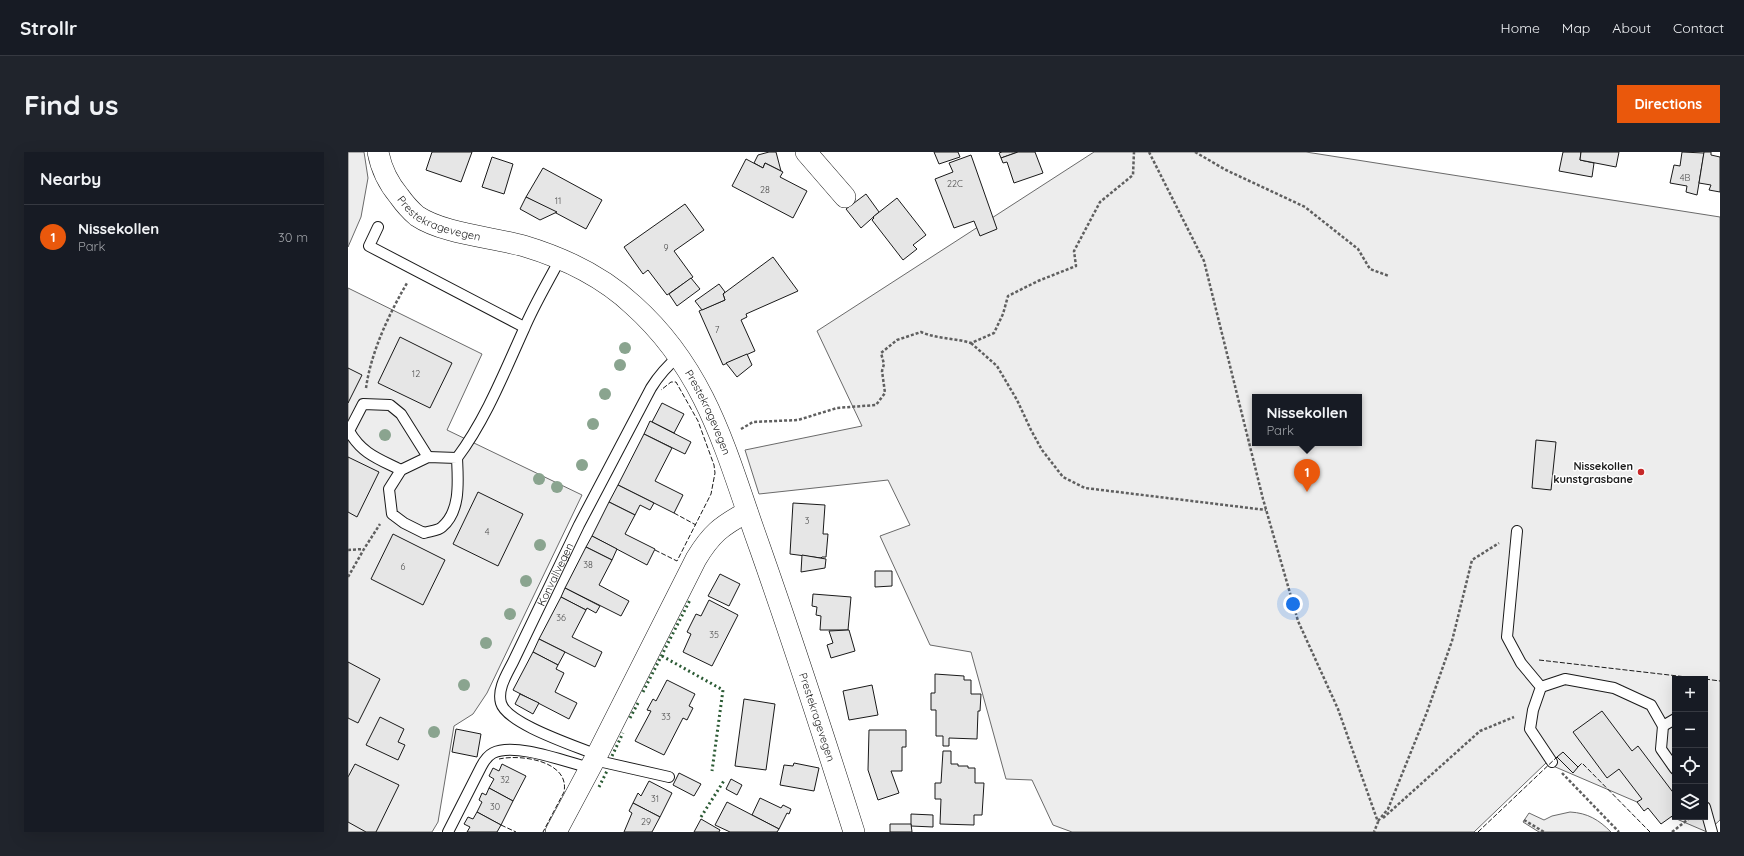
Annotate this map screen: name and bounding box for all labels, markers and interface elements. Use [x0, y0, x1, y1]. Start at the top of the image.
text: Strollr [20, 16, 77, 40]
text: Home [1501, 19, 1540, 37]
text: Map [1562, 19, 1590, 37]
text: About [1612, 19, 1651, 37]
text: Contact [1673, 19, 1724, 37]
button: Directions [1617, 85, 1720, 123]
text: Find us [24, 87, 118, 122]
text: Nearby [40, 168, 101, 189]
house number: 4B [1680, 172, 1690, 183]
house number: 22C [947, 178, 963, 189]
house number: 28 [760, 184, 770, 195]
street label: Prestekragevegen [394, 193, 482, 244]
house number: 11 [555, 195, 561, 206]
text: Nissekollen [78, 219, 159, 238]
text: 1 [50, 229, 56, 245]
text: 30 m [278, 229, 308, 245]
text: Park [78, 238, 106, 254]
house number: 9 [663, 242, 669, 253]
house number: 7 [715, 324, 720, 335]
street label: Prestekragevegen [682, 367, 734, 457]
house number: 12 [412, 368, 420, 379]
popup [1252, 394, 1362, 446]
text: Nissekollen [1266, 403, 1348, 422]
text: Park [1266, 422, 1294, 438]
pin: 1 [1294, 459, 1320, 492]
place label: Nissekollen kunstgrasbane [1553, 459, 1634, 486]
marker: Nissekollen kunstgrasbane [1636, 467, 1646, 477]
house number: 3 [805, 515, 810, 526]
house number: 4 [485, 526, 490, 537]
street label: Konvallvegen [534, 541, 576, 608]
house number: 38 [583, 559, 593, 570]
house number: 6 [401, 561, 406, 572]
your location [1283, 594, 1303, 614]
house number: 36 [556, 612, 566, 623]
house number: 35 [709, 629, 719, 640]
street label: Prestekragevegen [796, 671, 838, 763]
map controls [1672, 676, 1708, 820]
button: + [1672, 676, 1708, 712]
house number: 33 [661, 711, 671, 722]
button: − [1672, 712, 1708, 748]
button: locate [1672, 748, 1708, 784]
house number: 32 [500, 774, 510, 785]
button: layers [1672, 784, 1708, 820]
house number: 31 [651, 793, 659, 804]
house number: 30 [490, 801, 500, 812]
house number: 29 [641, 816, 651, 827]

